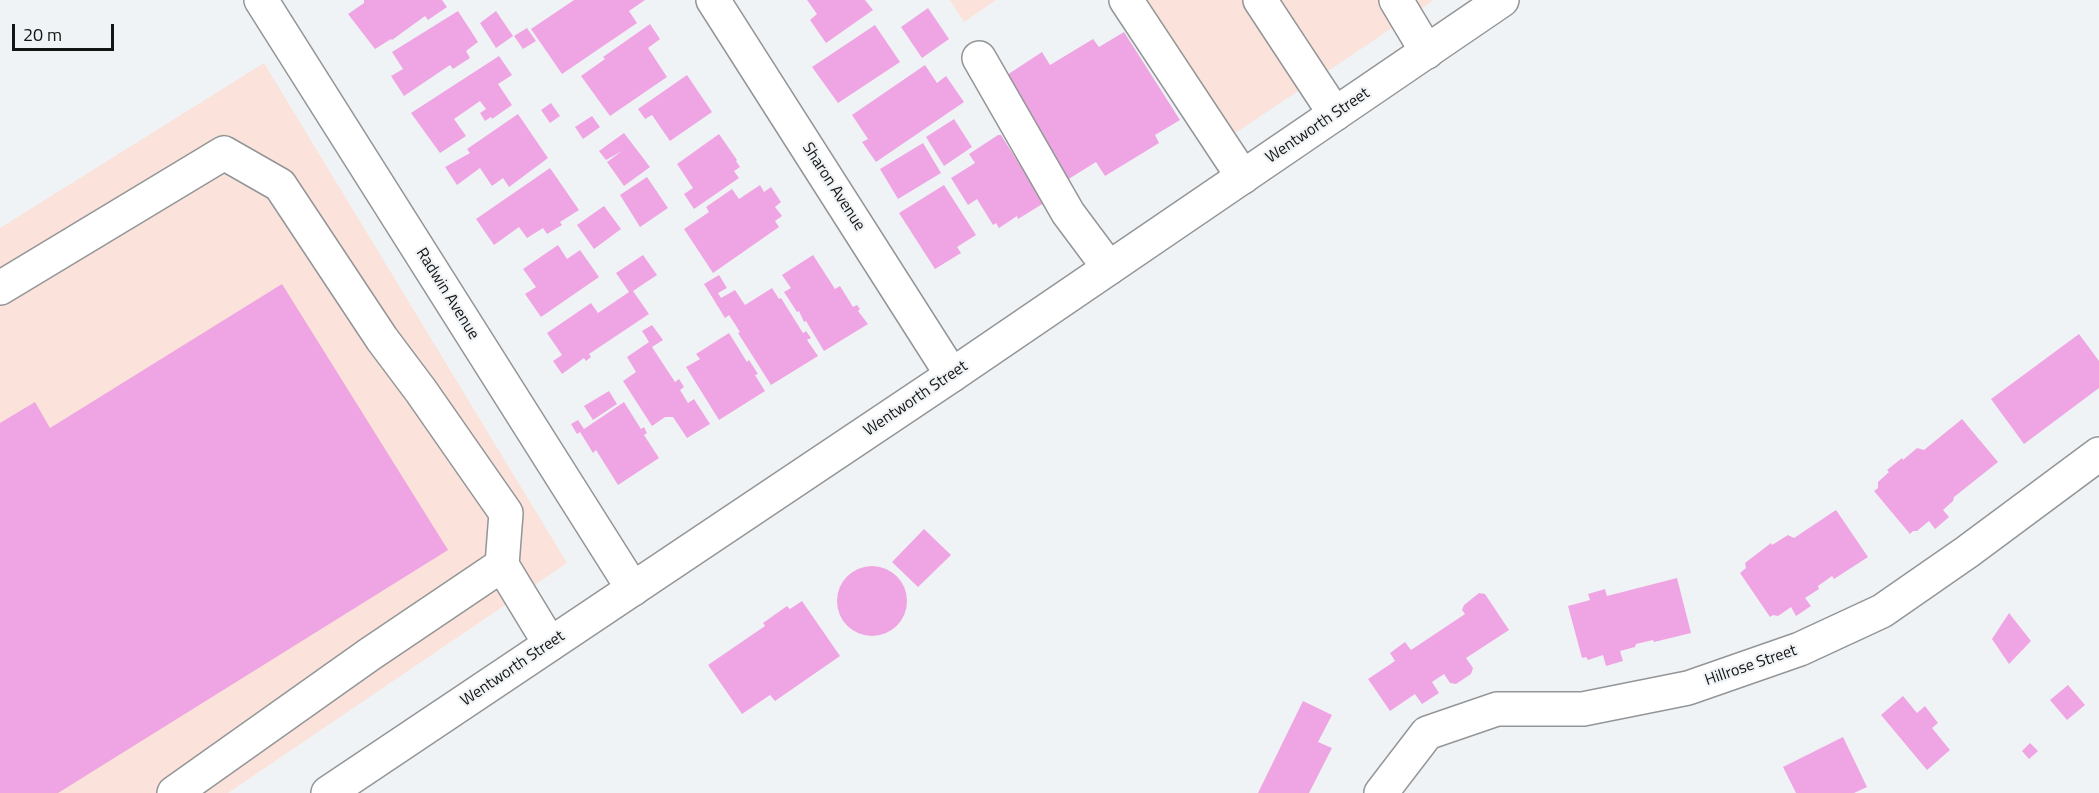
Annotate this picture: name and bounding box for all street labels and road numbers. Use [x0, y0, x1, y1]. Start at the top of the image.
street label: Wentworth Street [1262, 84, 1374, 168]
street label: Sharon Avenue [797, 139, 869, 235]
street label: Radwin Avenue [411, 245, 483, 343]
street label: Wentworth Street [860, 357, 972, 441]
street label: Wentworth Street [457, 627, 569, 711]
street label: Hillrose Street [1703, 641, 1799, 691]

